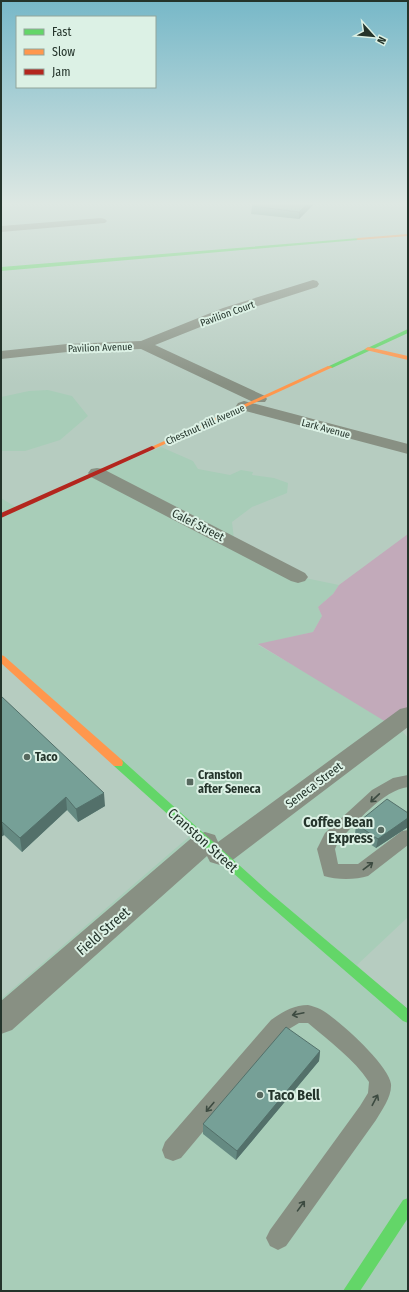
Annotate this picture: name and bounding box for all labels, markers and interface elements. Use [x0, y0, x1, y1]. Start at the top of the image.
legend [16, 16, 156, 88]
north arrow [353, 16, 393, 56]
text: Fast [52, 25, 71, 39]
text: N [374, 34, 389, 46]
text: Slow [52, 45, 75, 59]
text: Jam [52, 65, 70, 79]
street label: Pavilion Court [199, 298, 257, 329]
street label: Pavilion Avenue [68, 341, 133, 355]
street label: Chestnut Hill Avenue [164, 402, 247, 448]
street label: Lark Avenue [300, 417, 351, 441]
street label: Calef Street [170, 506, 227, 544]
place label: Taco [35, 750, 58, 764]
marker: Taco [22, 752, 32, 762]
street label: Seneca Street [283, 759, 345, 811]
place label: Cranston after Seneca [198, 768, 261, 796]
marker: Cranston after Seneca [185, 777, 195, 787]
one-way arrow [369, 793, 380, 802]
street label: Cranston Street [164, 804, 242, 877]
place label: Coffee Bean Express [303, 814, 373, 847]
marker: Coffee Bean Express [376, 825, 386, 835]
one-way arrow [362, 862, 373, 871]
street label: Field Street [73, 903, 134, 959]
one-way arrow [292, 1011, 305, 1019]
place label: Taco Bell [268, 1087, 320, 1104]
marker: Taco Bell [255, 1090, 265, 1100]
one-way arrow [372, 1094, 379, 1106]
one-way arrow [205, 1101, 214, 1112]
one-way arrow [296, 1201, 305, 1212]

